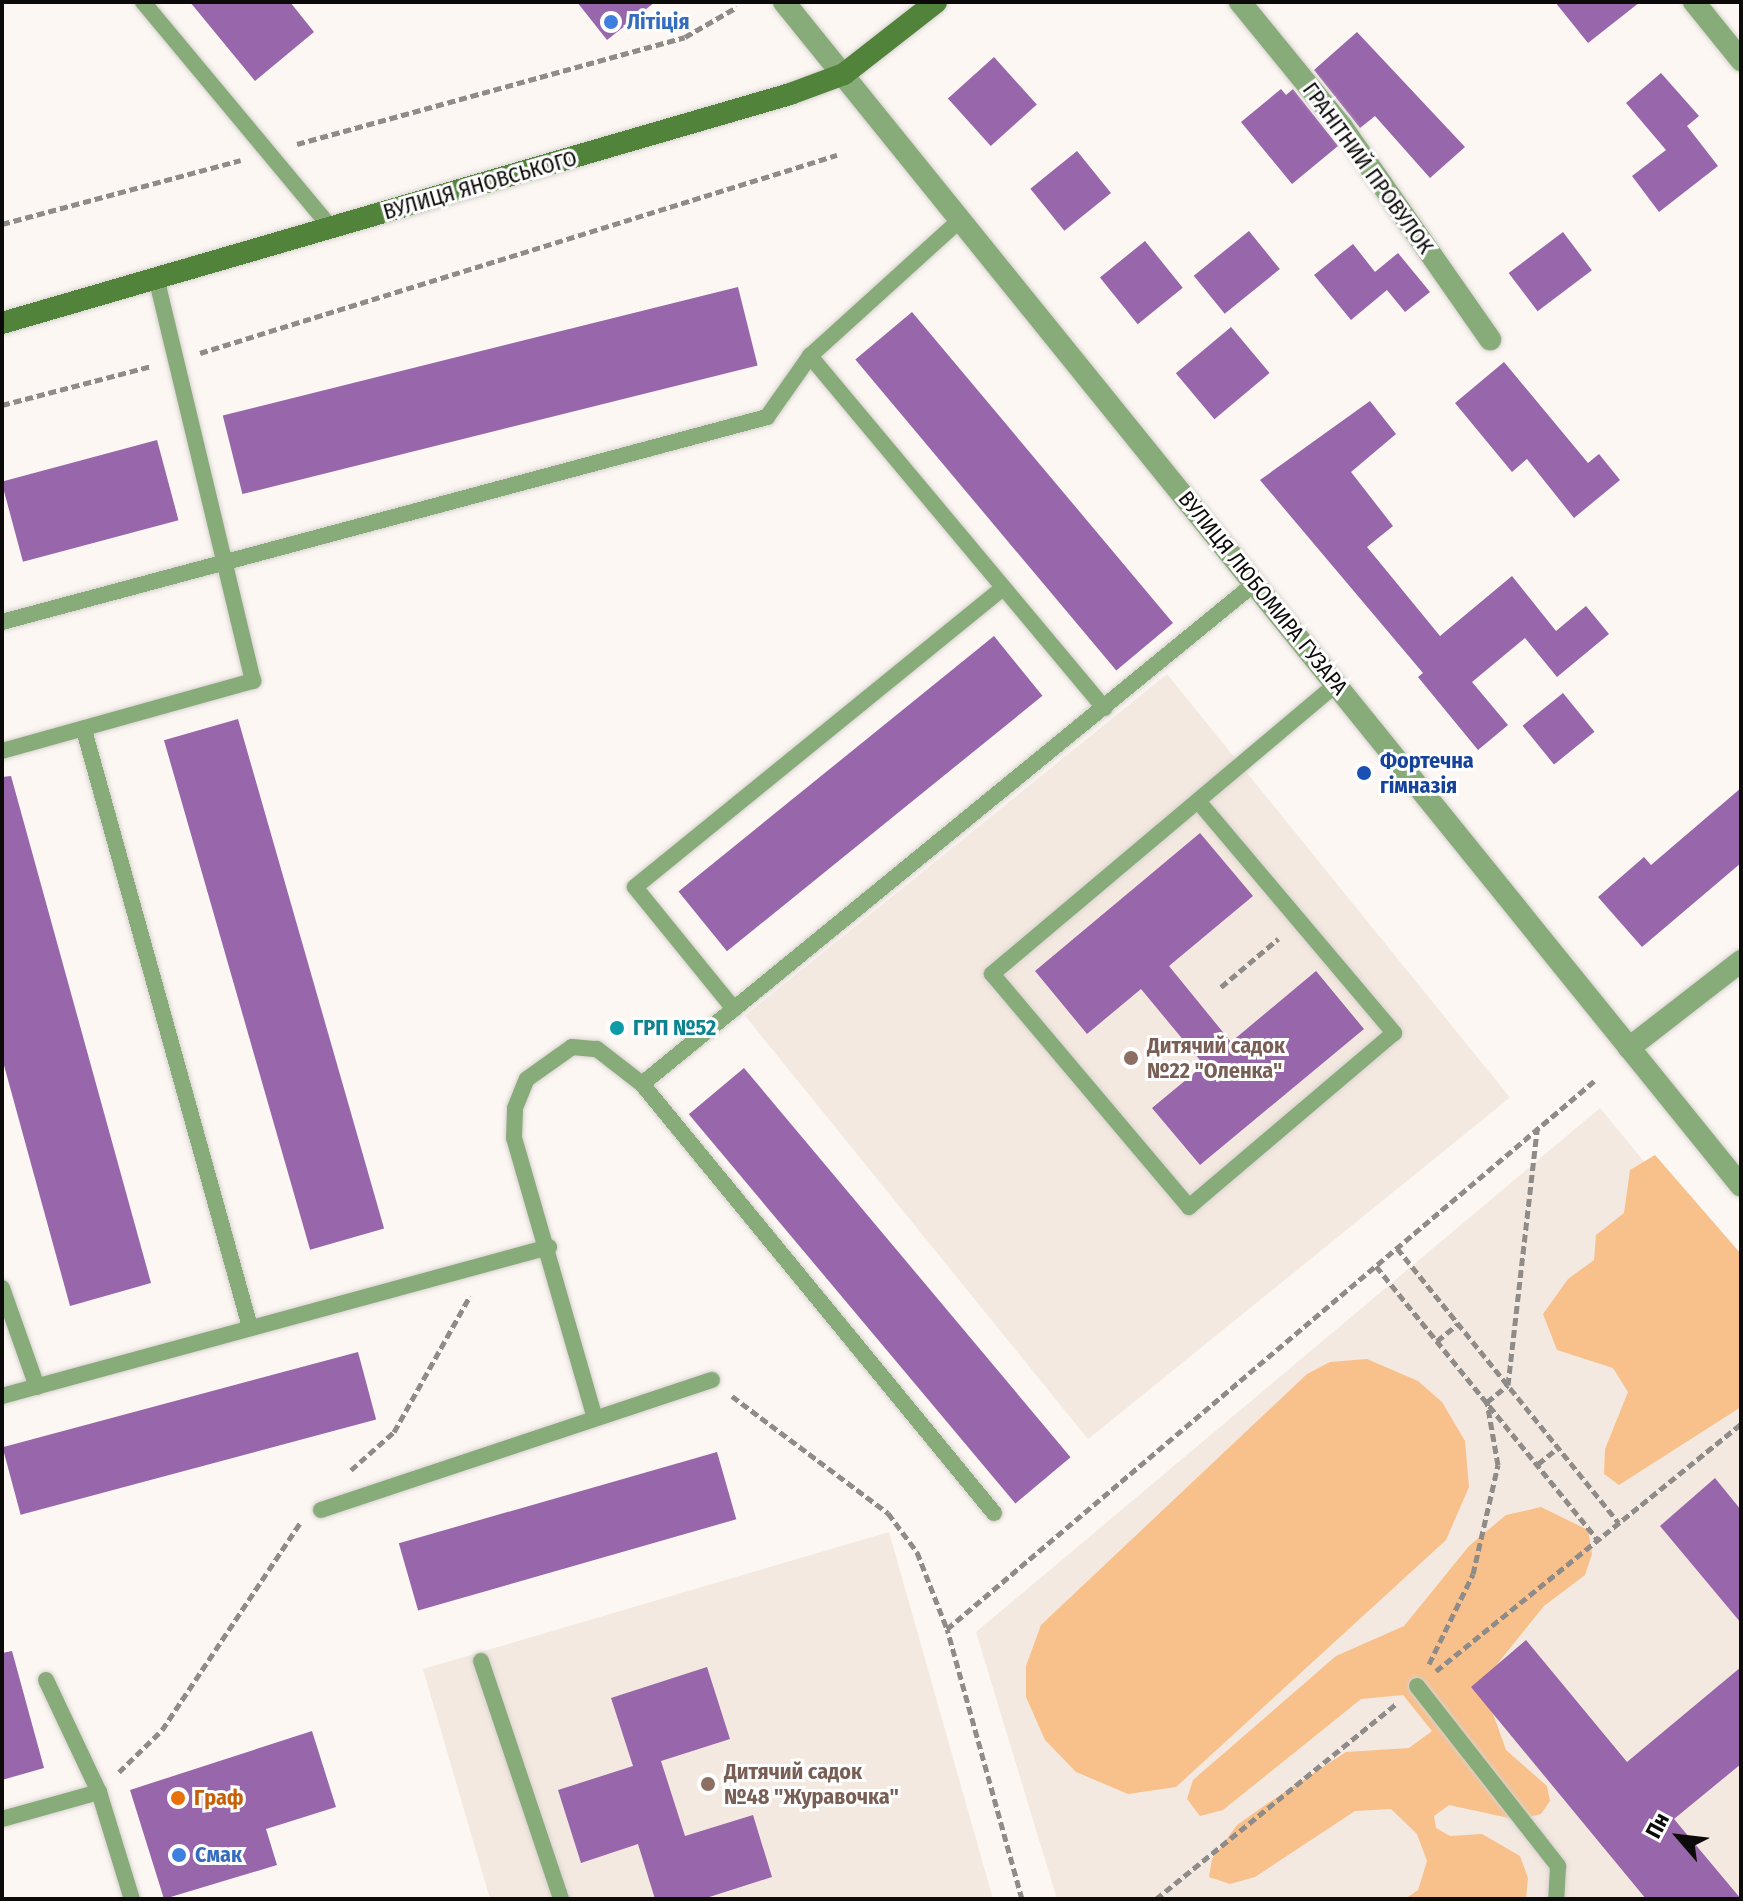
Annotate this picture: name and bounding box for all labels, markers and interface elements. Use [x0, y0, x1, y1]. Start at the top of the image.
place label: Літіція [627, 9, 690, 35]
marker: Літіція [602, 13, 620, 31]
street label: ГРАНІТНИЙ ПРОВУЛОК [1297, 77, 1439, 259]
street label: ВУЛИЦЯ ЯНОВСЬКОГО [380, 145, 580, 225]
street label: ВУЛИЦЯ ЛЮБОМИРА ГУЗАРА [1173, 486, 1353, 700]
place label: Фортечна гімназія [1380, 747, 1474, 798]
marker: Фортечна гімназія [1355, 764, 1373, 782]
place label: ГРП №52 [633, 1015, 716, 1041]
marker: ГРП №52 [608, 1019, 626, 1037]
place label: Дитячий садок №22 "Оленка" [1147, 1032, 1285, 1084]
marker: Дитячий садок №22 "Оленка" [1122, 1049, 1140, 1067]
place label: Дитячий садок №48 "Журавочка" [724, 1758, 899, 1810]
marker: Дитячий садок №48 "Журавочка" [699, 1775, 717, 1793]
place label: Граф [194, 1785, 244, 1811]
marker: Граф [169, 1789, 187, 1807]
north arrow [1639, 1797, 1719, 1877]
text: Пн [1640, 1808, 1675, 1843]
place label: Смак [195, 1842, 242, 1868]
marker: Смак [170, 1846, 188, 1864]

